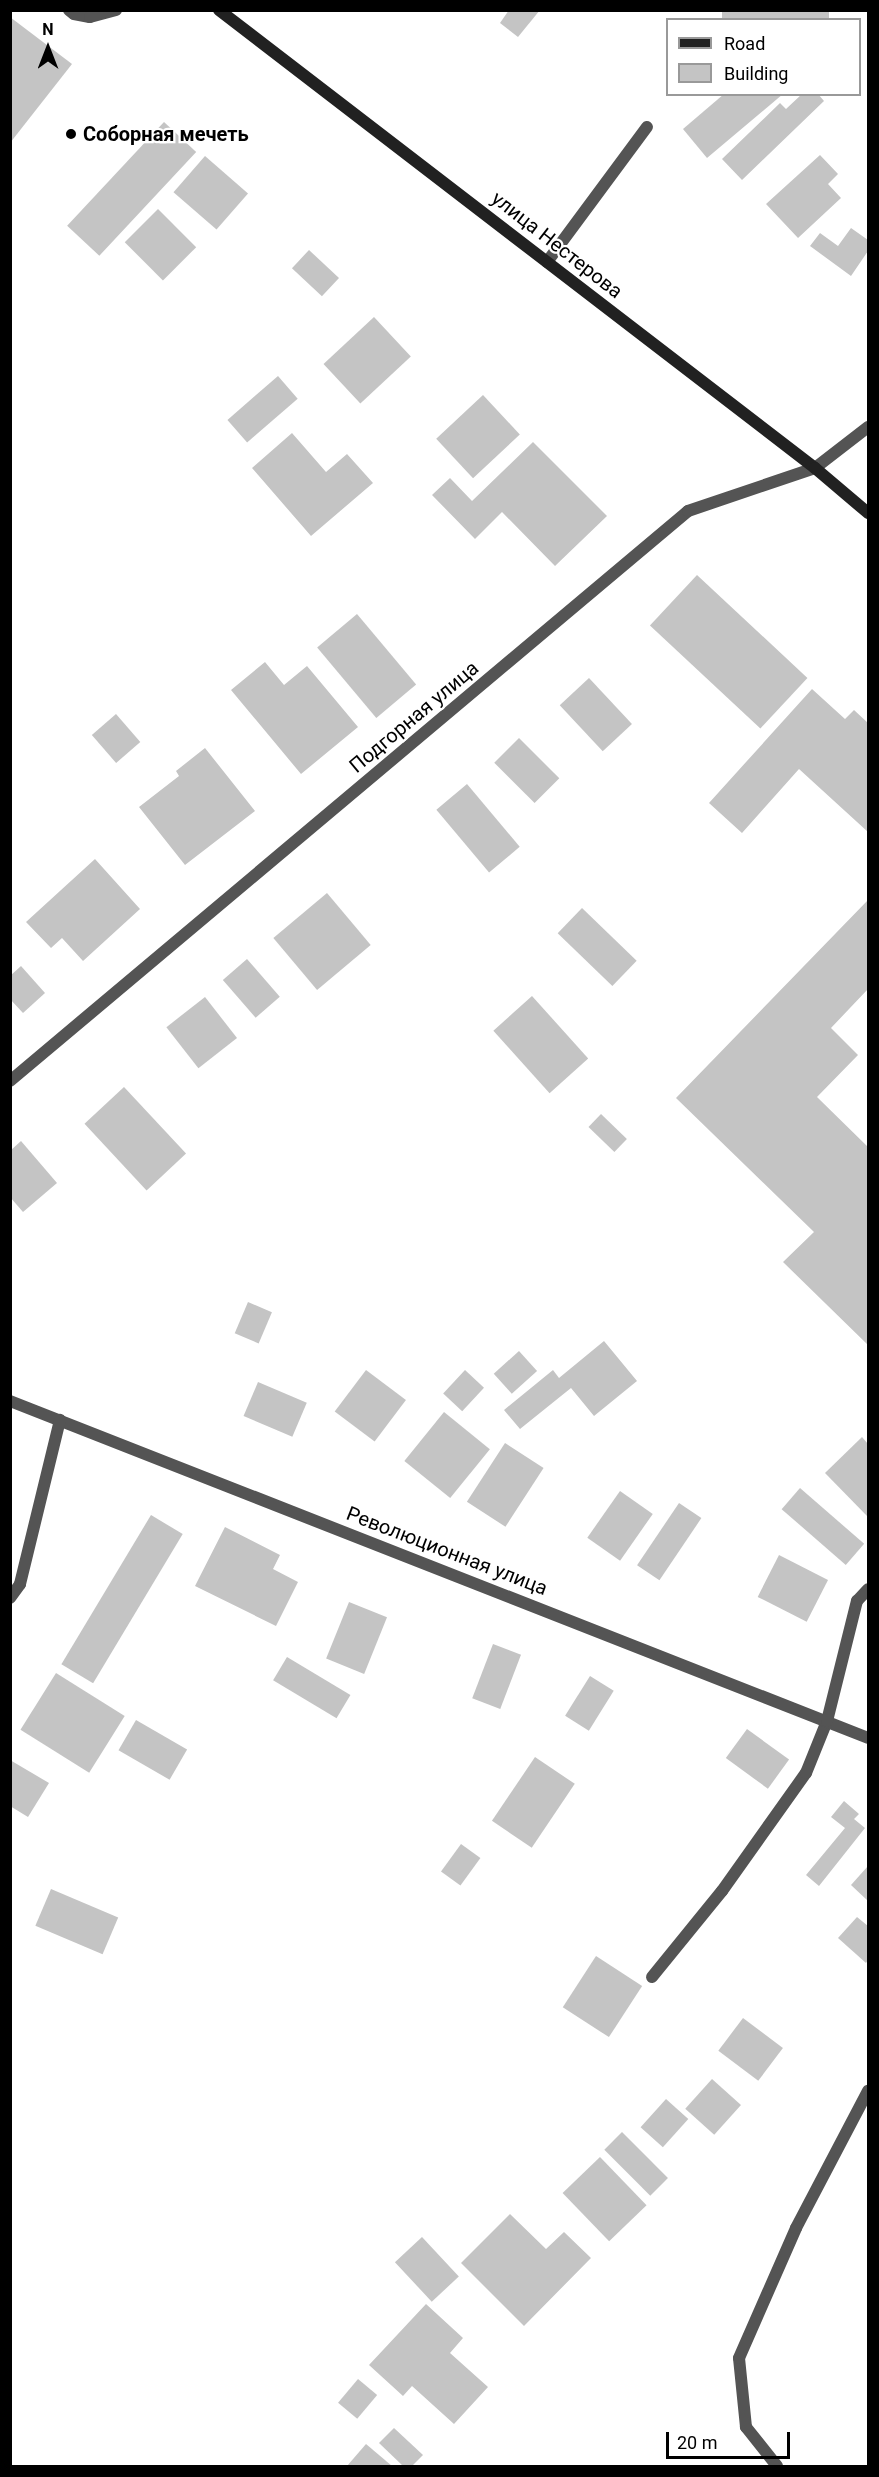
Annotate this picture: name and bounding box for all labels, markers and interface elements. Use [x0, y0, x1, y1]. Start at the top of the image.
north arrow [18, 18, 78, 78]
legend [666, 18, 861, 96]
text: N [42, 20, 54, 39]
text: Road [724, 33, 765, 54]
text: Building [724, 63, 788, 84]
place label: Соборная мечеть [83, 122, 249, 146]
marker: Соборная мечеть [64, 127, 78, 141]
street label: улица Нестерова [487, 186, 627, 304]
street label: Подгорная улица [345, 656, 483, 778]
street label: Революционная улица [343, 1502, 551, 1600]
scale bar [669, 2420, 794, 2458]
text: 20 m [677, 2432, 717, 2453]

